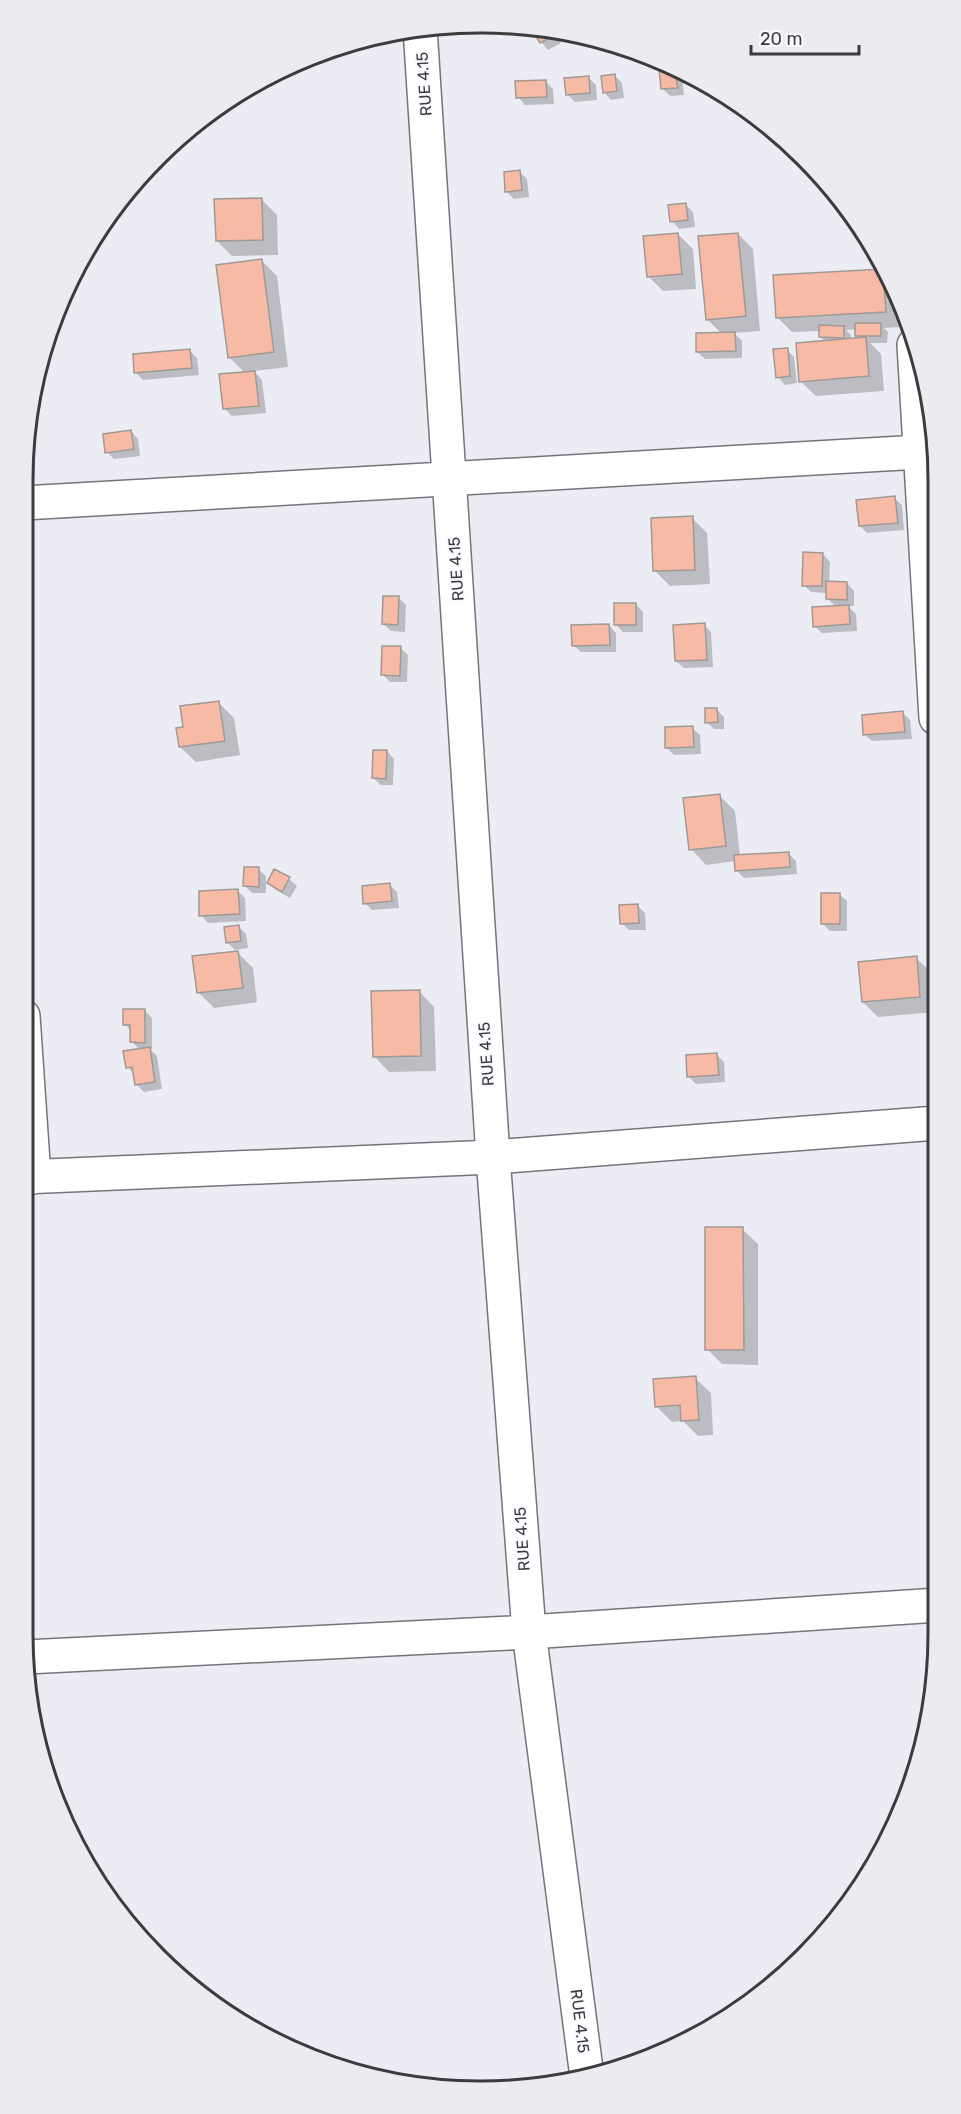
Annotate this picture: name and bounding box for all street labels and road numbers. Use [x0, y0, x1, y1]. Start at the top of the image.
street label: RUE 4.15 [412, 51, 436, 117]
street label: RUE 4.15 [444, 536, 468, 602]
street label: RUE 4.15 [474, 1021, 498, 1087]
street label: RUE 4.15 [510, 1506, 534, 1572]
street label: RUE 4.15 [567, 1988, 593, 2054]

